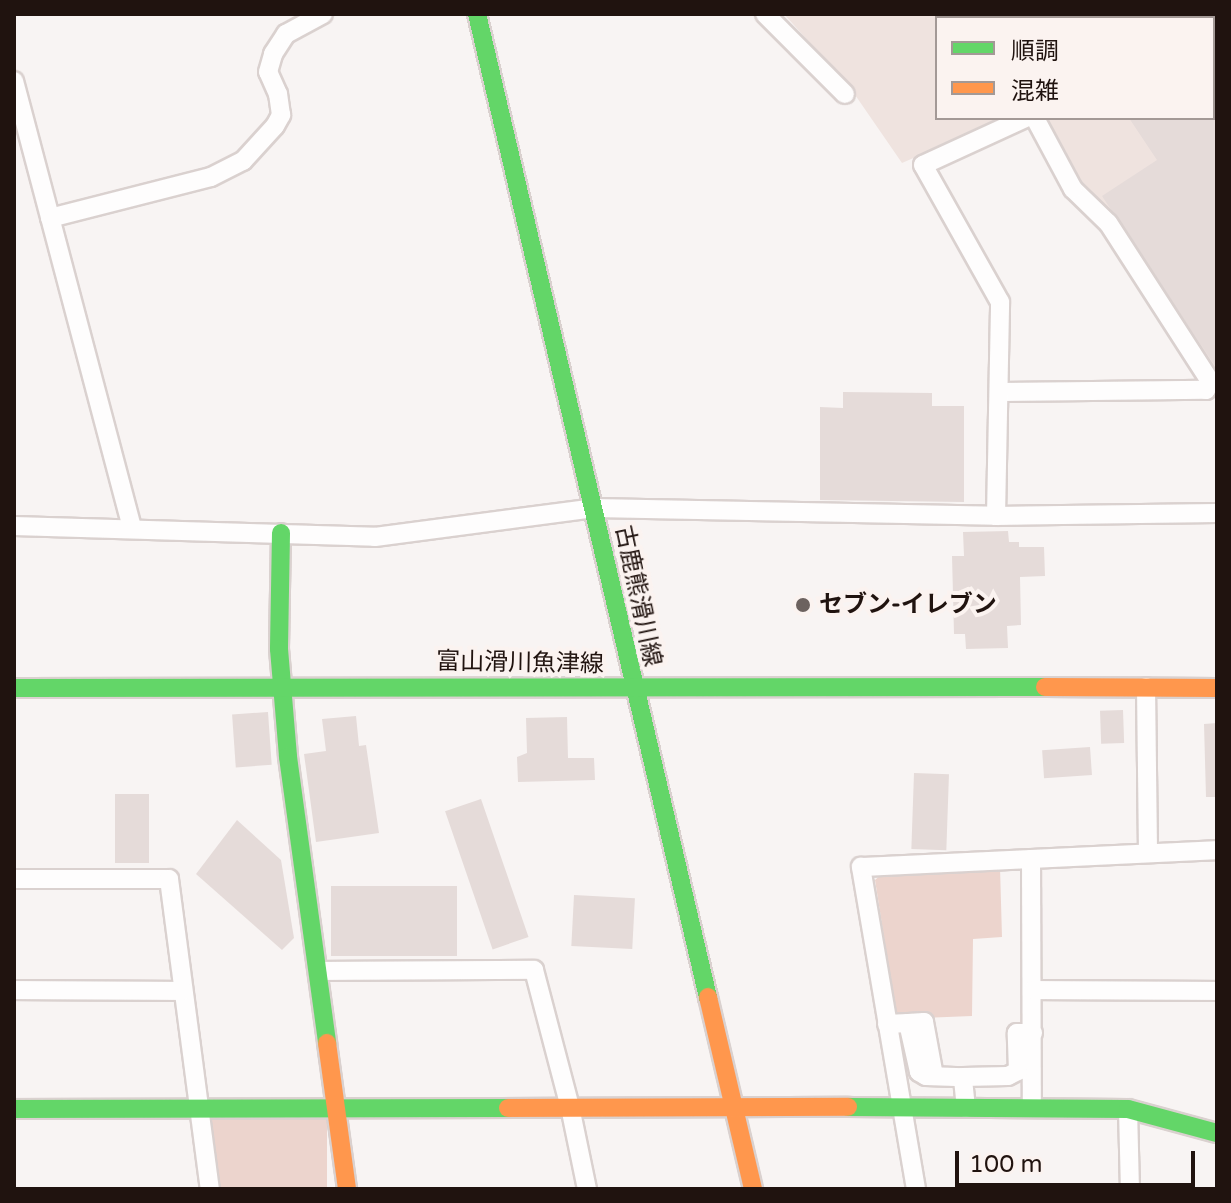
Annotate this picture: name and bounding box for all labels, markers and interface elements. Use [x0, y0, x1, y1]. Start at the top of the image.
legend [935, 16, 1215, 120]
text: 順調 [1011, 37, 1059, 66]
text: 混雑 [1011, 77, 1059, 106]
street label: 古鹿熊滑川線 [609, 523, 667, 669]
place label: セブン-イレブン [819, 591, 997, 619]
marker: セブン-イレブン [794, 596, 812, 614]
street label: 富山滑川魚津線 [436, 647, 604, 679]
scale bar [959, 1135, 1199, 1185]
text: 100 m [969, 1150, 1043, 1179]

